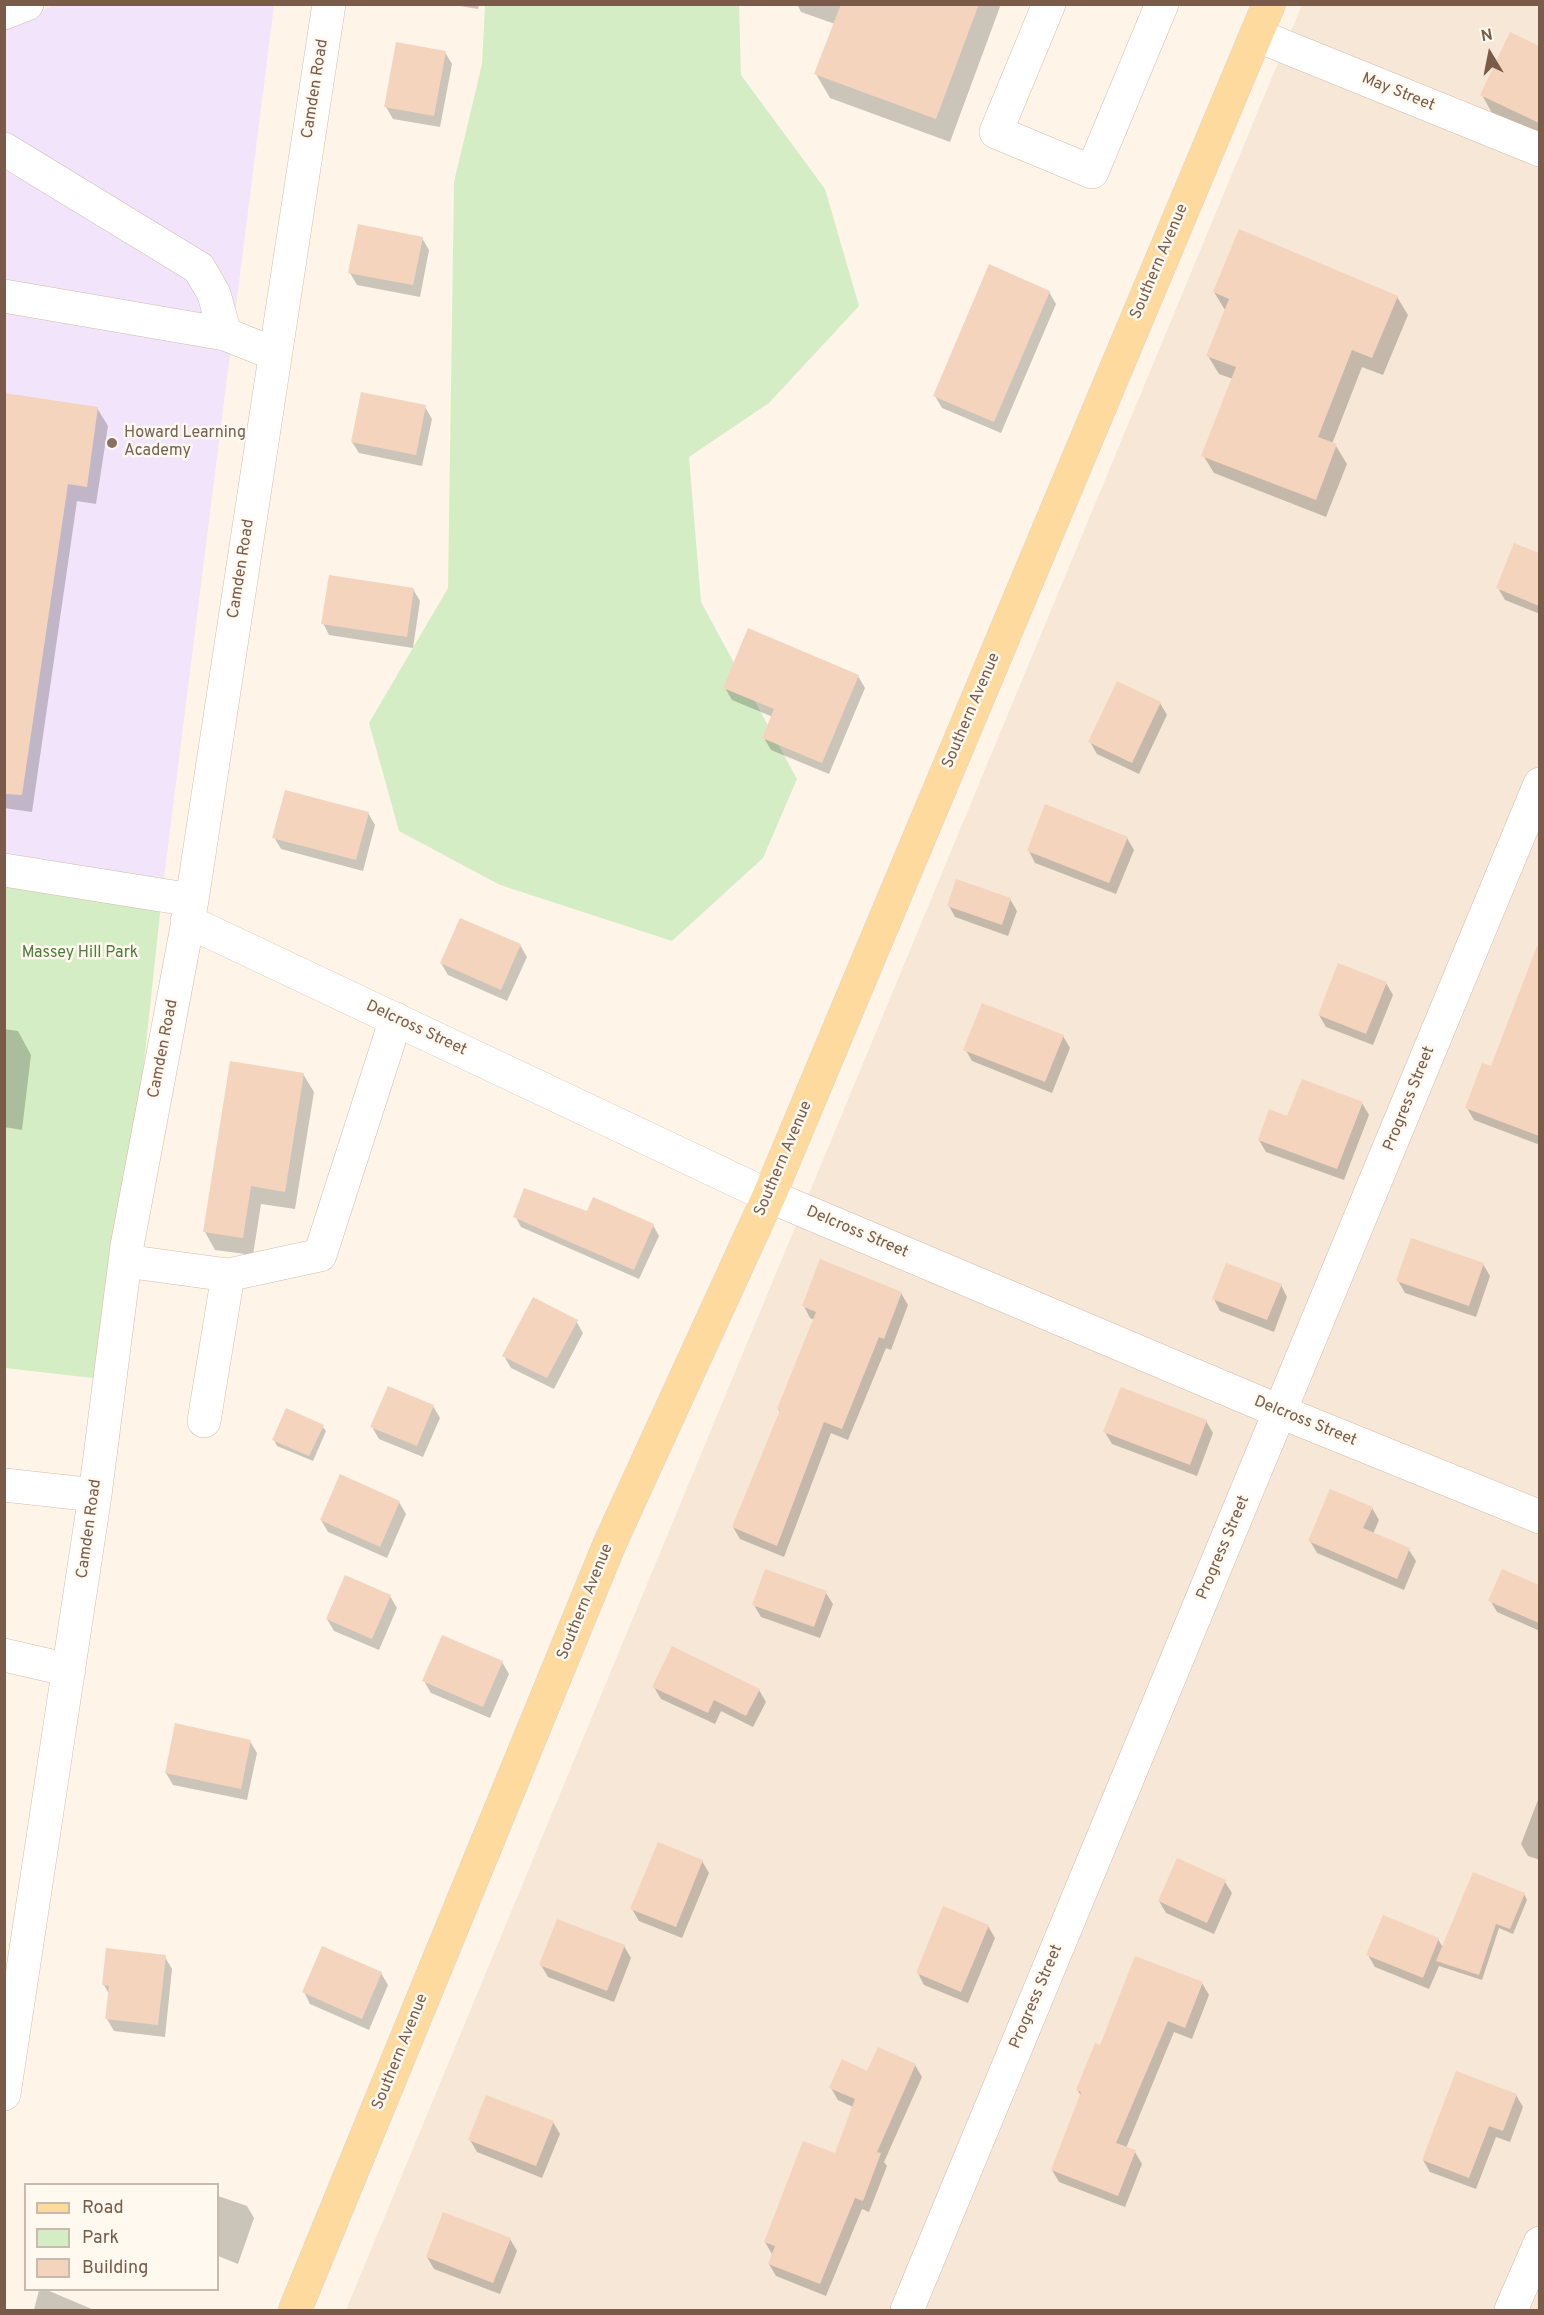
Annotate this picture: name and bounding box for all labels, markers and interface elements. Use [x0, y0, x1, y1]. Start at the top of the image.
north arrow [1460, 24, 1520, 84]
text: N [1479, 25, 1494, 47]
street label: Camden Road [299, 38, 333, 140]
street label: May Street [1359, 70, 1437, 116]
street label: Southern Avenue [1127, 201, 1193, 323]
place label: Howard Learning Academy [124, 424, 246, 462]
marker: Howard Learning Academy [105, 436, 119, 450]
street label: Camden Road [225, 518, 259, 620]
street label: Southern Avenue [939, 650, 1005, 772]
park label: Massey Hill Park [22, 944, 138, 964]
street label: Delcross Street [363, 997, 469, 1061]
street label: Camden Road [145, 998, 183, 1100]
street label: Progress Street [1380, 1044, 1440, 1154]
street label: Southern Avenue [751, 1098, 817, 1220]
street label: Delcross Street [803, 1203, 911, 1263]
street label: Delcross Street [1251, 1393, 1359, 1451]
street label: Camden Road [74, 1478, 106, 1580]
street label: Progress Street [1193, 1493, 1255, 1603]
street label: Southern Avenue [554, 1541, 618, 1663]
street label: Progress Street [1006, 1942, 1068, 2052]
street label: Southern Avenue [369, 1991, 433, 2113]
legend [24, 2183, 219, 2291]
text: Road [82, 2197, 124, 2220]
text: Park [82, 2227, 119, 2250]
text: Building [82, 2257, 148, 2280]

